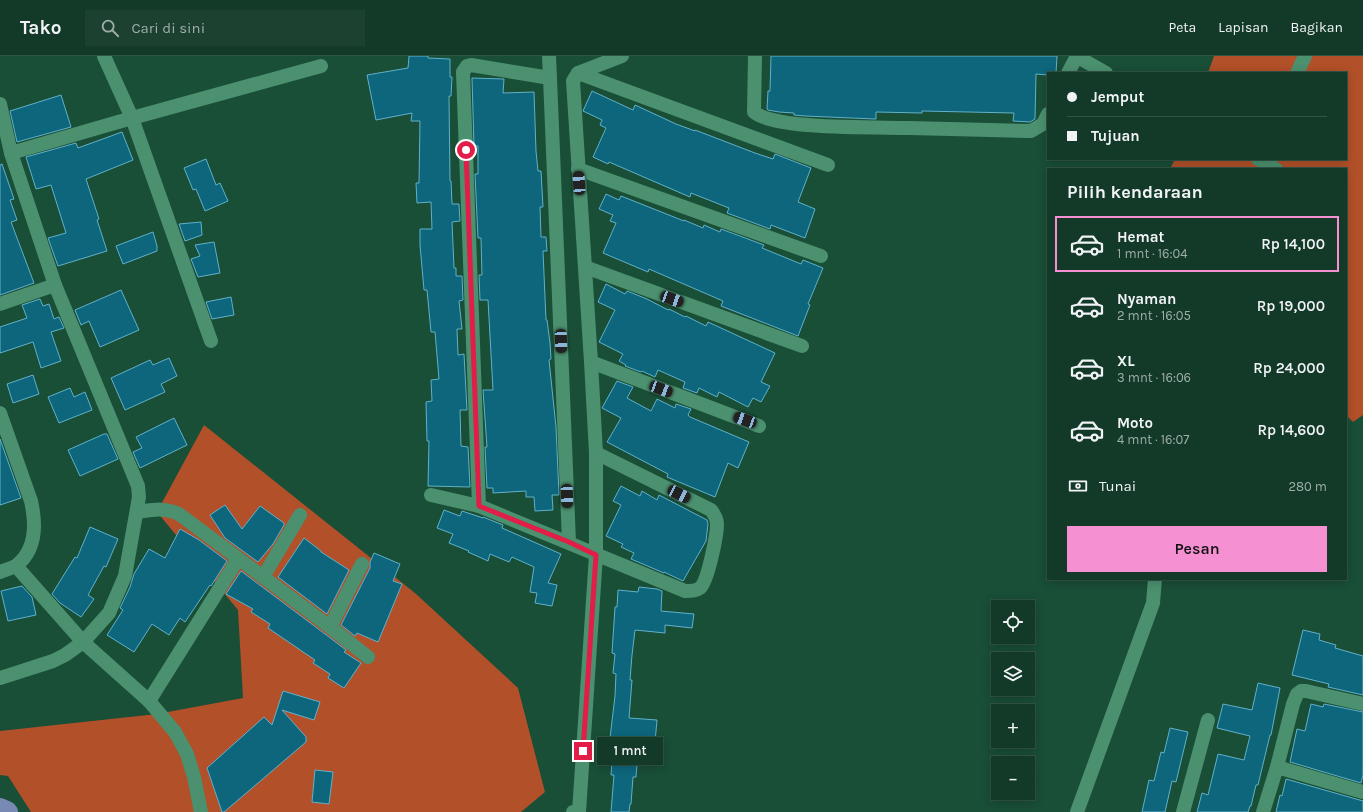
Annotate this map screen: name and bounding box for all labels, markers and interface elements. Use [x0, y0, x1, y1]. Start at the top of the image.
search box [85, 10, 365, 46]
text: Tako [20, 17, 61, 39]
icon: search [99, 17, 121, 39]
text: Cari di sini [131, 19, 205, 37]
text: Peta [1168, 19, 1196, 36]
text: Lapisan [1218, 19, 1268, 36]
text: Bagikan [1290, 19, 1343, 36]
text: Jemput [1091, 88, 1144, 106]
text: Tujuan [1091, 127, 1140, 145]
route start [457, 141, 475, 159]
car [572, 171, 586, 195]
text: Pilih kendaraan [1067, 181, 1203, 203]
icon: car [1069, 226, 1105, 262]
text: Hemat [1117, 228, 1164, 246]
text: Rp 14,100 [1261, 235, 1325, 253]
text: 1 mnt · 16:04 [1117, 246, 1188, 261]
icon: car [1069, 288, 1105, 324]
car [659, 289, 685, 309]
text: Nyaman [1117, 290, 1176, 308]
text: Rp 19,000 [1257, 297, 1325, 315]
text: 2 mnt · 16:05 [1117, 308, 1191, 323]
car [555, 329, 567, 353]
icon: car [1069, 350, 1105, 386]
text: XL [1117, 352, 1135, 370]
text: Rp 24,000 [1253, 359, 1325, 377]
text: 3 mnt · 16:06 [1117, 370, 1191, 385]
car [648, 379, 674, 399]
car [732, 410, 758, 430]
icon: car [1069, 412, 1105, 448]
text: Moto [1117, 414, 1153, 432]
text: Rp 14,600 [1257, 421, 1325, 439]
text: 4 mnt · 16:07 [1117, 432, 1189, 447]
icon: cash [1067, 475, 1089, 497]
text: Tunai [1099, 477, 1136, 495]
text: 280 m [1289, 479, 1327, 494]
car [666, 483, 692, 505]
car [561, 484, 573, 508]
button: Pesan [1067, 526, 1327, 572]
map controls [991, 600, 1035, 800]
button: locate [991, 600, 1035, 644]
button: layers [991, 652, 1035, 696]
button: + [991, 704, 1035, 748]
callout: 1 mnt [597, 737, 663, 765]
route end [574, 742, 592, 760]
text: 1 mnt [613, 743, 647, 758]
button: − [991, 756, 1035, 800]

